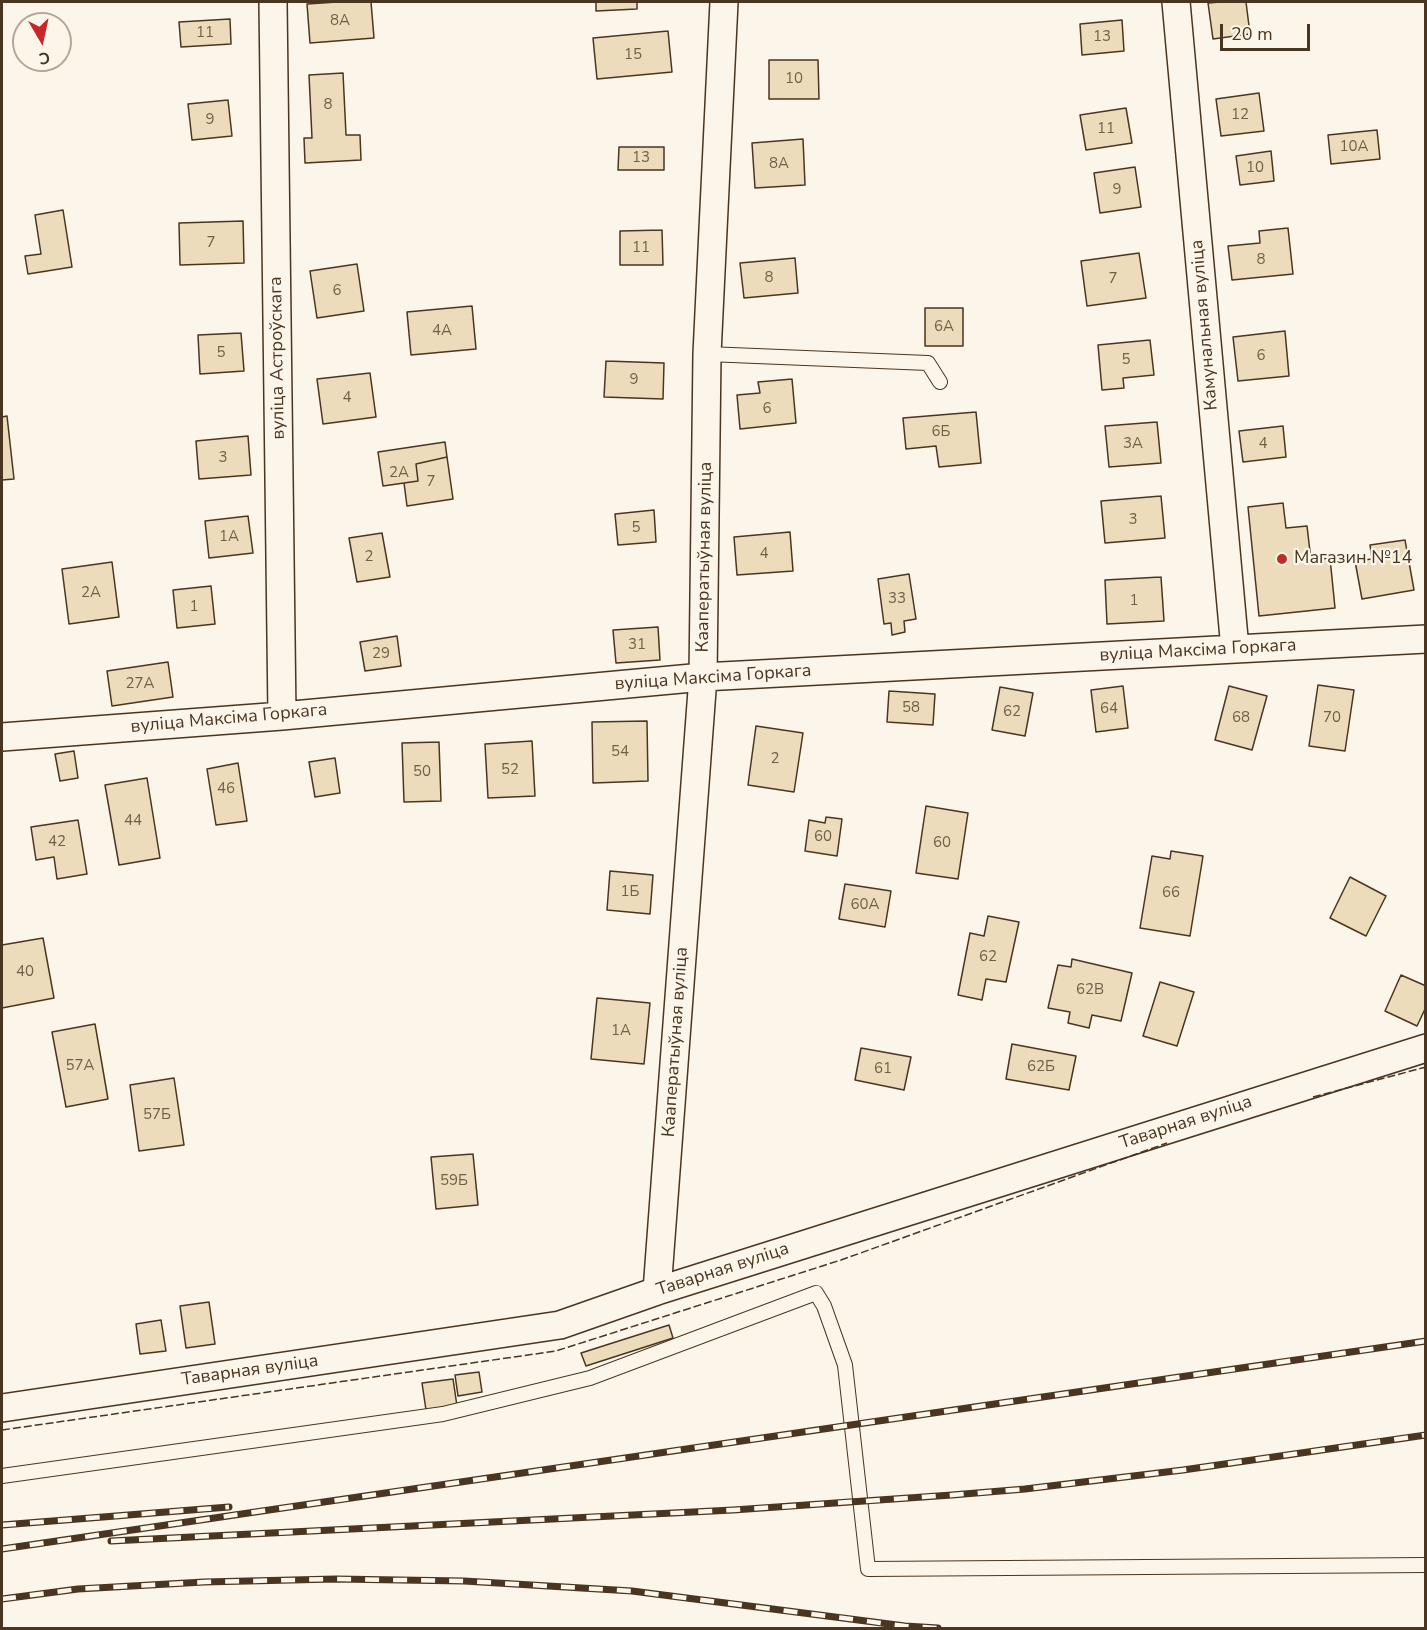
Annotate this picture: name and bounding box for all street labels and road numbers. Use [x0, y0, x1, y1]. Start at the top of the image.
street label: Камунальная вуліца [1187, 239, 1223, 411]
street label: вуліца Астроўскага [266, 276, 290, 440]
street label: Кааператыўная вуліца [693, 462, 717, 652]
street label: вуліца Максіма Горкага [1099, 635, 1297, 667]
street label: вуліца Максіма Горкага [614, 660, 812, 696]
street label: вуліца Максіма Горкага [130, 700, 328, 738]
street label: Кааператыўная вуліца [659, 946, 693, 1138]
street label: Таварная вуліца [1117, 1091, 1255, 1155]
street label: Таварная вуліца [654, 1238, 792, 1302]
street label: Таварная вуліца [180, 1351, 320, 1391]

